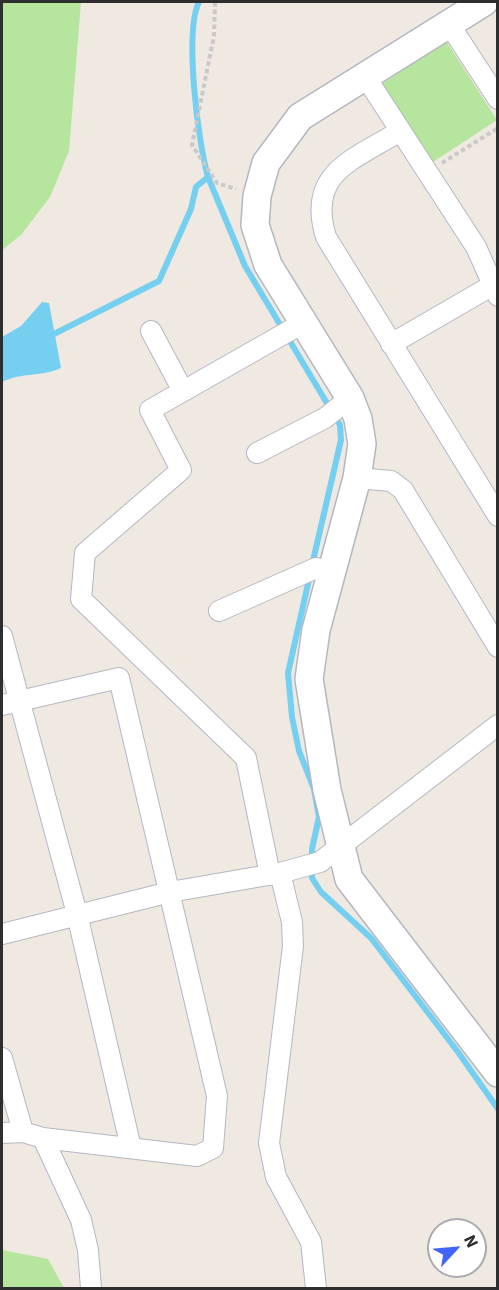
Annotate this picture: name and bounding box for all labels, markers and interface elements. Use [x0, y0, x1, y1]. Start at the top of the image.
north arrow [427, 1218, 487, 1278]
text: N [460, 1231, 483, 1251]

